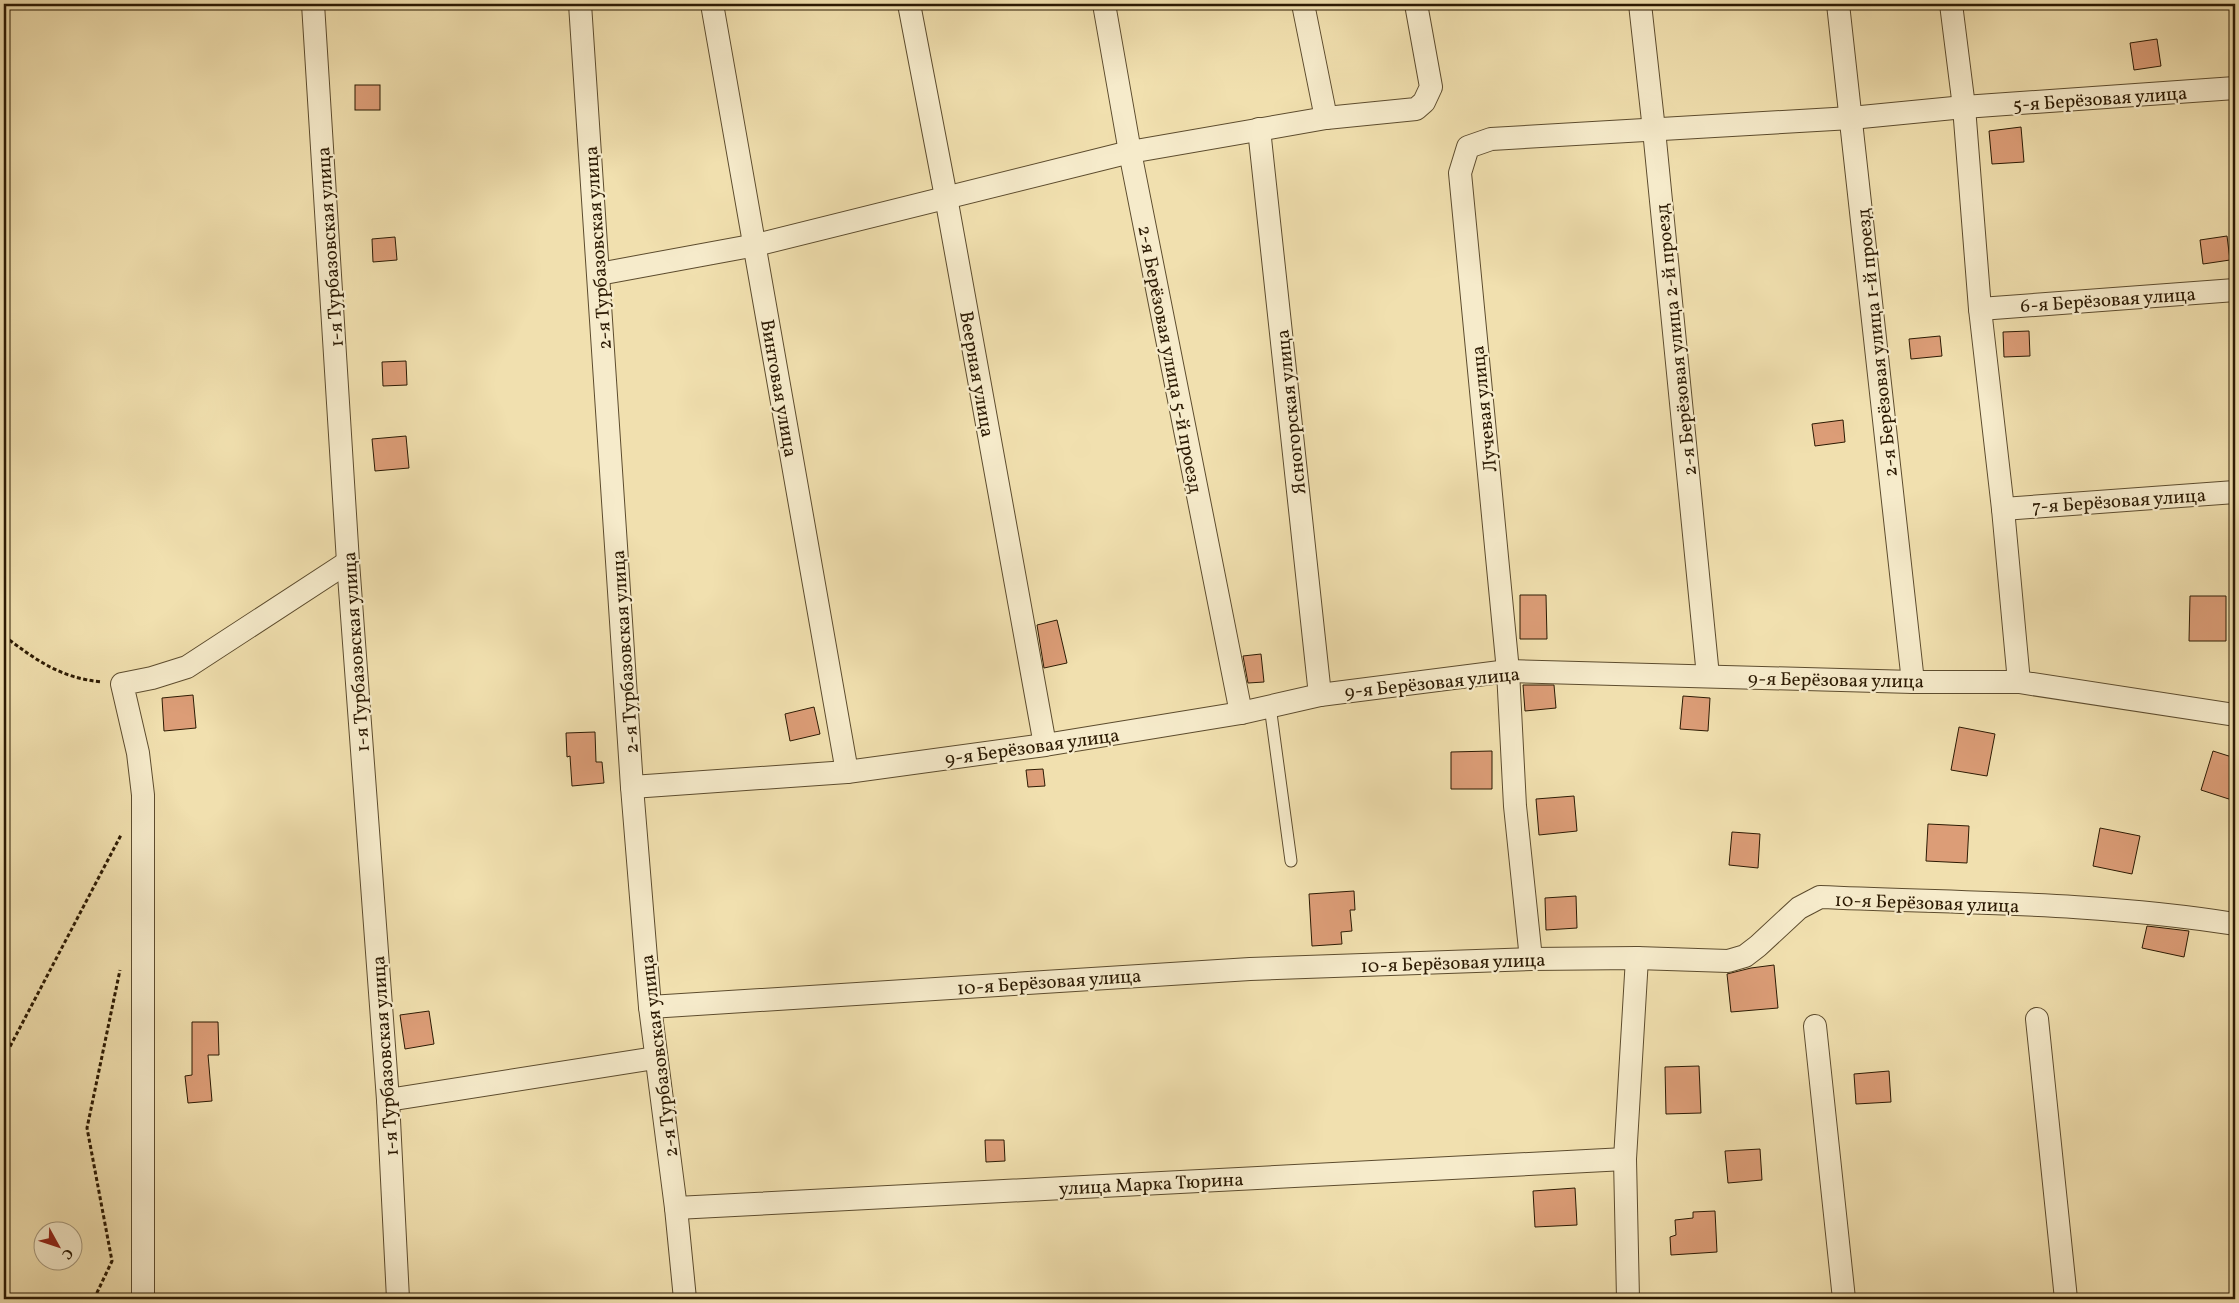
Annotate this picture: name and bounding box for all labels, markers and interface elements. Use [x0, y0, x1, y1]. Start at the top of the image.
street label: 5-я Берёзовая улица [2012, 81, 2188, 119]
street label: 2-я Турбазовская улица [579, 145, 619, 351]
street label: 1-я Турбазовская улица [311, 146, 351, 348]
street label: 2-я Берёзовая улица 2-й проезд [1650, 202, 1704, 477]
street label: 2-я Берёзовая улица 1-й проезд [1851, 207, 1905, 478]
street label: 2-я Берёзовая улица 5-й проезд [1130, 223, 1208, 496]
street label: 6-я Берёзовая улица [2019, 282, 2197, 320]
street label: Веерная улица [952, 309, 1000, 440]
street label: Винтовая улица [753, 317, 803, 459]
street label: Ясногорская улица [1270, 328, 1314, 496]
street label: Лучевая улица [1465, 344, 1505, 473]
street label: 7-я Берёзовая улица [2031, 483, 2207, 521]
street label: 2-я Турбазовская улица [606, 549, 646, 755]
street label: 1-я Турбазовская улица [337, 551, 377, 753]
street label: 9-я Берёзовая улица [1343, 662, 1521, 706]
street label: 9-я Берёзовая улица [1748, 666, 1924, 696]
street label: 9-я Берёзовая улица [943, 723, 1121, 773]
street label: 10-я Берёзовая улица [1834, 888, 2020, 920]
street label: 10-я Берёзовая улица [1360, 948, 1546, 980]
street label: 2-я Турбазовская улица [635, 953, 685, 1159]
street label: 1-я Турбазовская улица [366, 955, 406, 1157]
street label: 10-я Берёзовая улица [956, 964, 1142, 1002]
street label: улица Марка Тюрина [1058, 1167, 1244, 1203]
north arrow [32, 1220, 82, 1270]
text: С [57, 1244, 77, 1263]

